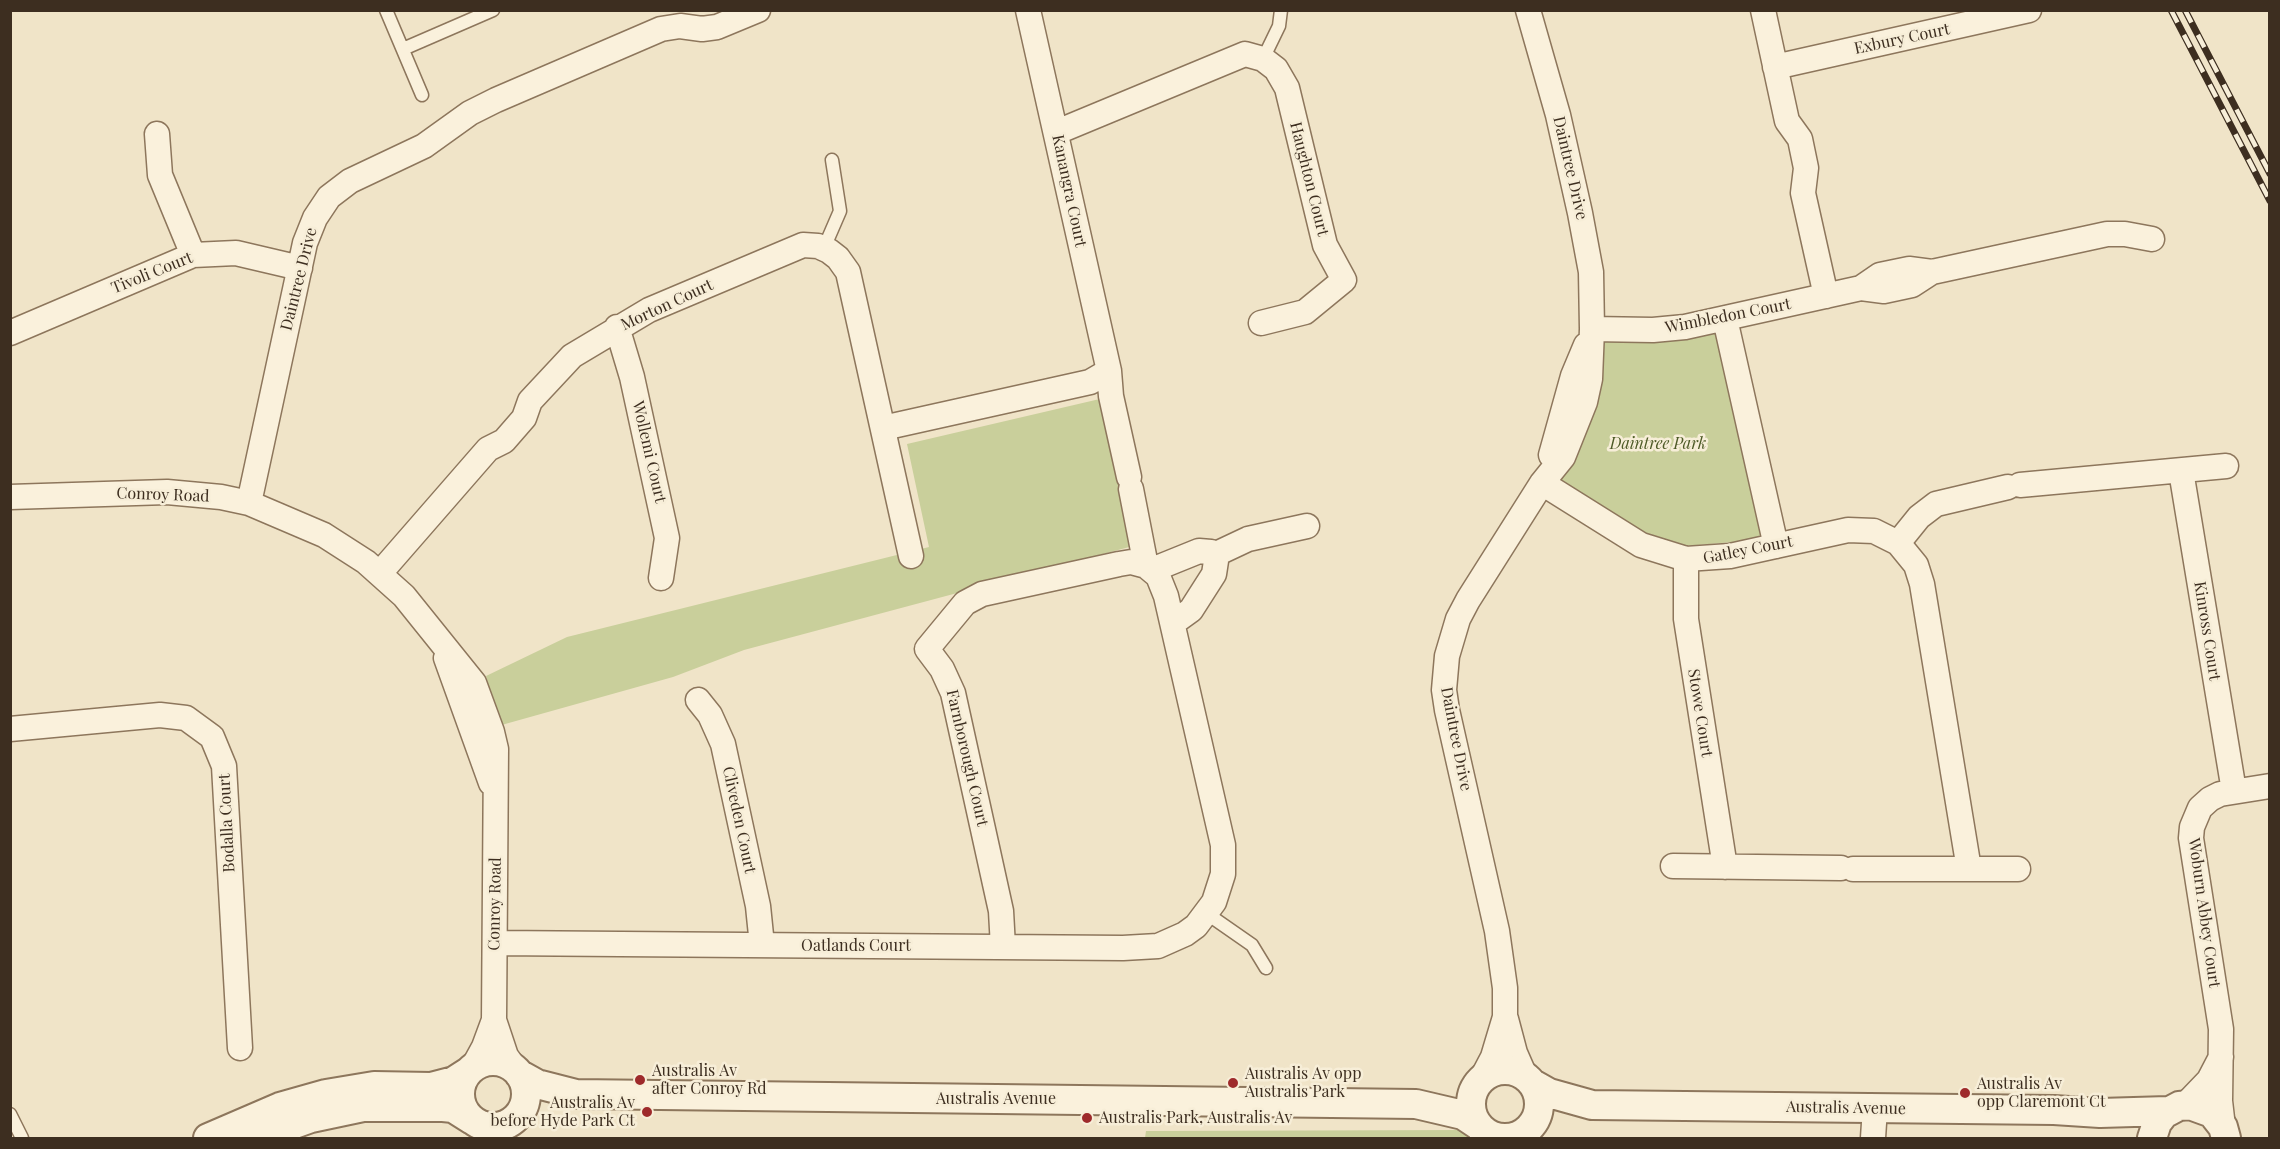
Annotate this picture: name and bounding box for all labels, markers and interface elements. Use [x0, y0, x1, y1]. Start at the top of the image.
street label: Exbury Court [1852, 19, 1952, 59]
street label: Daintree Drive [1549, 114, 1591, 222]
street label: Haughton Court [1286, 120, 1332, 238]
street label: Kanangra Court [1048, 133, 1090, 249]
street label: Daintree Drive [277, 226, 321, 332]
street label: Tivoli Court [109, 248, 195, 298]
street label: Morton Court [618, 275, 716, 335]
street label: Wimbledon Court [1663, 294, 1793, 338]
street label: Wollemi Court [628, 399, 670, 505]
park label: Daintree Park [1610, 434, 1706, 454]
street label: Conroy Road [116, 484, 210, 506]
street label: Gatley Court [1701, 532, 1795, 568]
street label: Kinross Court [2190, 580, 2224, 682]
street label: Stowe Court [1684, 668, 1716, 758]
street label: Daintree Drive [1437, 685, 1475, 793]
street label: Farnborough Court [942, 688, 992, 828]
street label: Cliveden Court [718, 765, 760, 875]
street label: Bodalla Court [215, 773, 239, 873]
street label: Woburn Abbey Court [2184, 837, 2224, 989]
street label: Conroy Road [485, 857, 505, 951]
street label: Oatlands Court [801, 936, 911, 956]
place label: Australis Av after Conroy Rd [652, 1061, 767, 1099]
place label: Australis Av opp Australis Park [1245, 1064, 1361, 1102]
marker: Australis Av after Conroy Rd [633, 1073, 647, 1087]
place label: Australis Av opp Claremont Ct [1977, 1074, 2106, 1112]
marker: Australis Av opp Australis Park [1226, 1076, 1240, 1090]
marker: Australis Av opp Claremont Ct [1958, 1086, 1972, 1100]
street label: Australis Avenue [936, 1089, 1056, 1109]
place label: Australis Av before Hyde Park Ct [491, 1093, 635, 1131]
street label: Australis Avenue [1786, 1097, 1906, 1119]
marker: Australis Av before Hyde Park Ct [640, 1105, 654, 1119]
place label: Australis Park, Australis Av [1099, 1108, 1292, 1128]
marker: Australis Park, Australis Av [1080, 1111, 1094, 1125]

